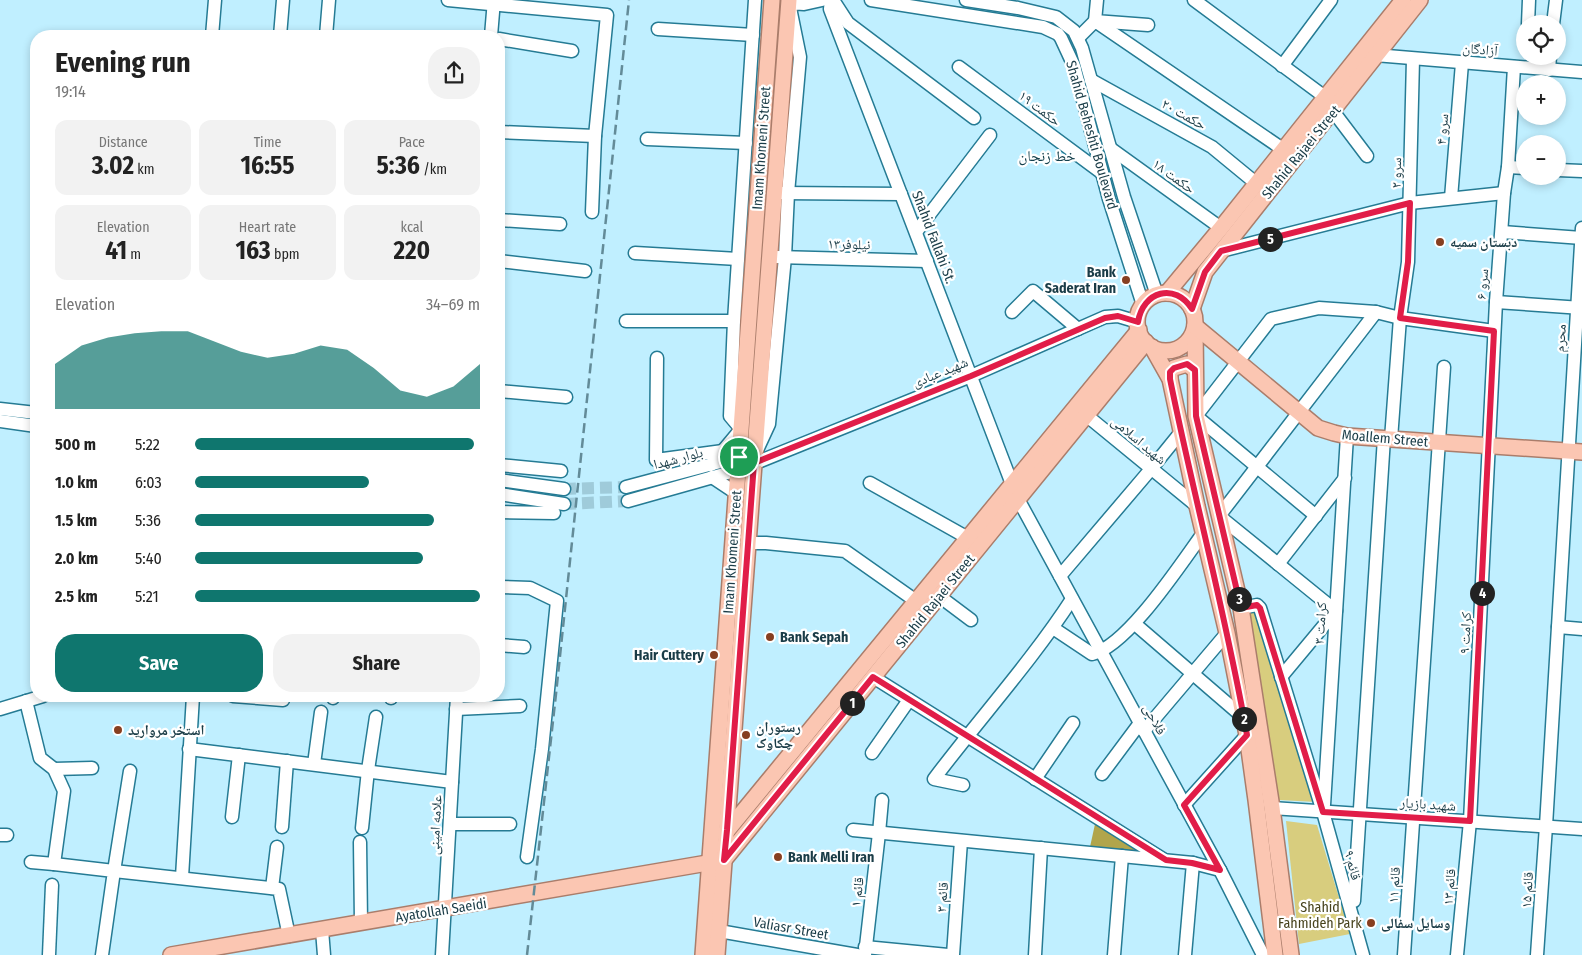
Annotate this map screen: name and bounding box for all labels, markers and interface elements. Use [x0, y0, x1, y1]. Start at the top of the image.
map controls [1516, 15, 1566, 185]
button: locate [1516, 15, 1566, 65]
street label: آزادگان [1462, 39, 1499, 60]
text: Evening run [55, 46, 191, 79]
button: share [428, 47, 480, 99]
street label: Shahid Beheshti Boulevard [1062, 59, 1121, 212]
button: + [1516, 75, 1566, 125]
text: 19:14 [55, 82, 86, 101]
street label: Imam Khomeni Street [749, 85, 774, 210]
street label: حکمت ۱۹ [1015, 87, 1064, 130]
street label: حکمت ۲۰ [1158, 95, 1209, 134]
street label: Shahid Rajaei Street [1258, 102, 1345, 203]
street label: سرو ۴ [1433, 113, 1452, 145]
text: Distance [99, 134, 148, 151]
text: Time [254, 134, 281, 151]
text: Pace [399, 134, 425, 151]
button: − [1516, 135, 1566, 185]
district label: خط زنجان [1018, 147, 1076, 166]
text: 3.02 [92, 151, 134, 181]
text: 16:55 [240, 151, 295, 181]
text: 5:36 [377, 151, 420, 181]
street label: حکمت ۱۸ [1149, 155, 1198, 198]
street label: سرو ۲ [1388, 157, 1405, 189]
text: km [134, 161, 155, 178]
text: /km [420, 161, 447, 178]
street label: Shahid Fallahi St. [908, 188, 959, 286]
text: Elevation [97, 219, 150, 236]
text: Heart rate [239, 219, 296, 236]
text: kcal [400, 219, 423, 236]
pin: 5 [1258, 226, 1282, 252]
text: 5 [1267, 231, 1274, 248]
place label: دبستان سمیه [1450, 234, 1517, 251]
text: 41 [105, 236, 127, 266]
text: 163 [235, 236, 271, 266]
text: 220 [393, 236, 430, 266]
street label: نیلوفر۱۳ [827, 236, 871, 253]
marker: دبستان سمیه [1434, 236, 1446, 248]
text: m [127, 246, 141, 263]
text: bpm [271, 246, 300, 263]
place label: Bank Saderat Iran [1045, 264, 1117, 297]
street label: سرو ۶ [1473, 268, 1492, 300]
marker: Bank Saderat Iran [1120, 274, 1132, 286]
text: Elevation [55, 295, 115, 314]
text: 34–69 m [426, 295, 480, 314]
street label: محرم [1551, 323, 1571, 353]
street label: شهید عبادی [910, 354, 971, 391]
street label: شهید اسلامی [1108, 412, 1170, 468]
street label: Moallem Street [1341, 426, 1429, 451]
text: 500 m [55, 435, 96, 454]
text: 5:22 [135, 435, 160, 454]
pin [718, 436, 760, 478]
icon: arrive [725, 443, 753, 471]
street label: بلوار شهدا [652, 444, 705, 473]
text: 1.0 km [55, 473, 98, 492]
text: 6:03 [135, 473, 162, 492]
street label: Imam Khomeni Street [720, 489, 745, 614]
text: 1.5 km [55, 511, 97, 530]
text: 5:36 [135, 511, 161, 530]
text: 2.0 km [55, 549, 98, 568]
text: 5:40 [135, 549, 162, 568]
street label: Shahid Rajaei Street [892, 551, 979, 652]
pin: 4 [1470, 580, 1494, 606]
text: 4 [1479, 585, 1486, 602]
pin: 3 [1226, 586, 1252, 612]
text: 2.5 km [55, 587, 98, 606]
text: 5:21 [135, 587, 159, 606]
text: 3 [1236, 591, 1243, 608]
street label: کرامت ۳ [1311, 601, 1330, 645]
street label: کرامت ۹ [1456, 611, 1475, 655]
place label: Bank Sepah [780, 629, 848, 646]
marker: Bank Sepah [764, 631, 776, 643]
button: Save [55, 634, 263, 692]
button: Share [273, 634, 480, 692]
place label: Hair Cuttery [634, 647, 704, 664]
marker: Hair Cuttery [708, 649, 720, 661]
pin: 1 [840, 690, 864, 716]
text: 1 [850, 695, 855, 712]
street label: فلاحی [1139, 701, 1170, 738]
pin: 2 [1232, 706, 1256, 732]
text: 2 [1241, 711, 1248, 728]
place label: رستوران چکاوک [756, 719, 801, 752]
place label: استخر مروارید [128, 722, 204, 739]
marker: استخر مروارید [112, 724, 124, 736]
marker: رستوران چکاوک [740, 729, 752, 741]
street label: شهید بازیار [1398, 794, 1457, 815]
street label: علامه امینی [425, 795, 446, 855]
street label: قائم ۹ [1339, 848, 1365, 882]
place label: Bank Melli Iran [788, 849, 874, 866]
marker: Bank Melli Iran [772, 851, 784, 863]
street label: قائم ۱۱ [1385, 866, 1405, 904]
street label: قائم ۱۳ [1439, 868, 1461, 906]
street label: قائم ۱۵ [1518, 871, 1538, 909]
street label: قائم ۱ [847, 876, 869, 908]
street label: قائم ۳ [933, 881, 953, 913]
street label: Ayatollah Saeidi [394, 895, 488, 926]
park label: Shahid Fahmideh Park [1278, 899, 1362, 932]
street label: Valiasr Street [752, 914, 830, 944]
place label: وسایل سفالی [1381, 915, 1450, 932]
marker: وسایل سفالی [1365, 917, 1377, 929]

